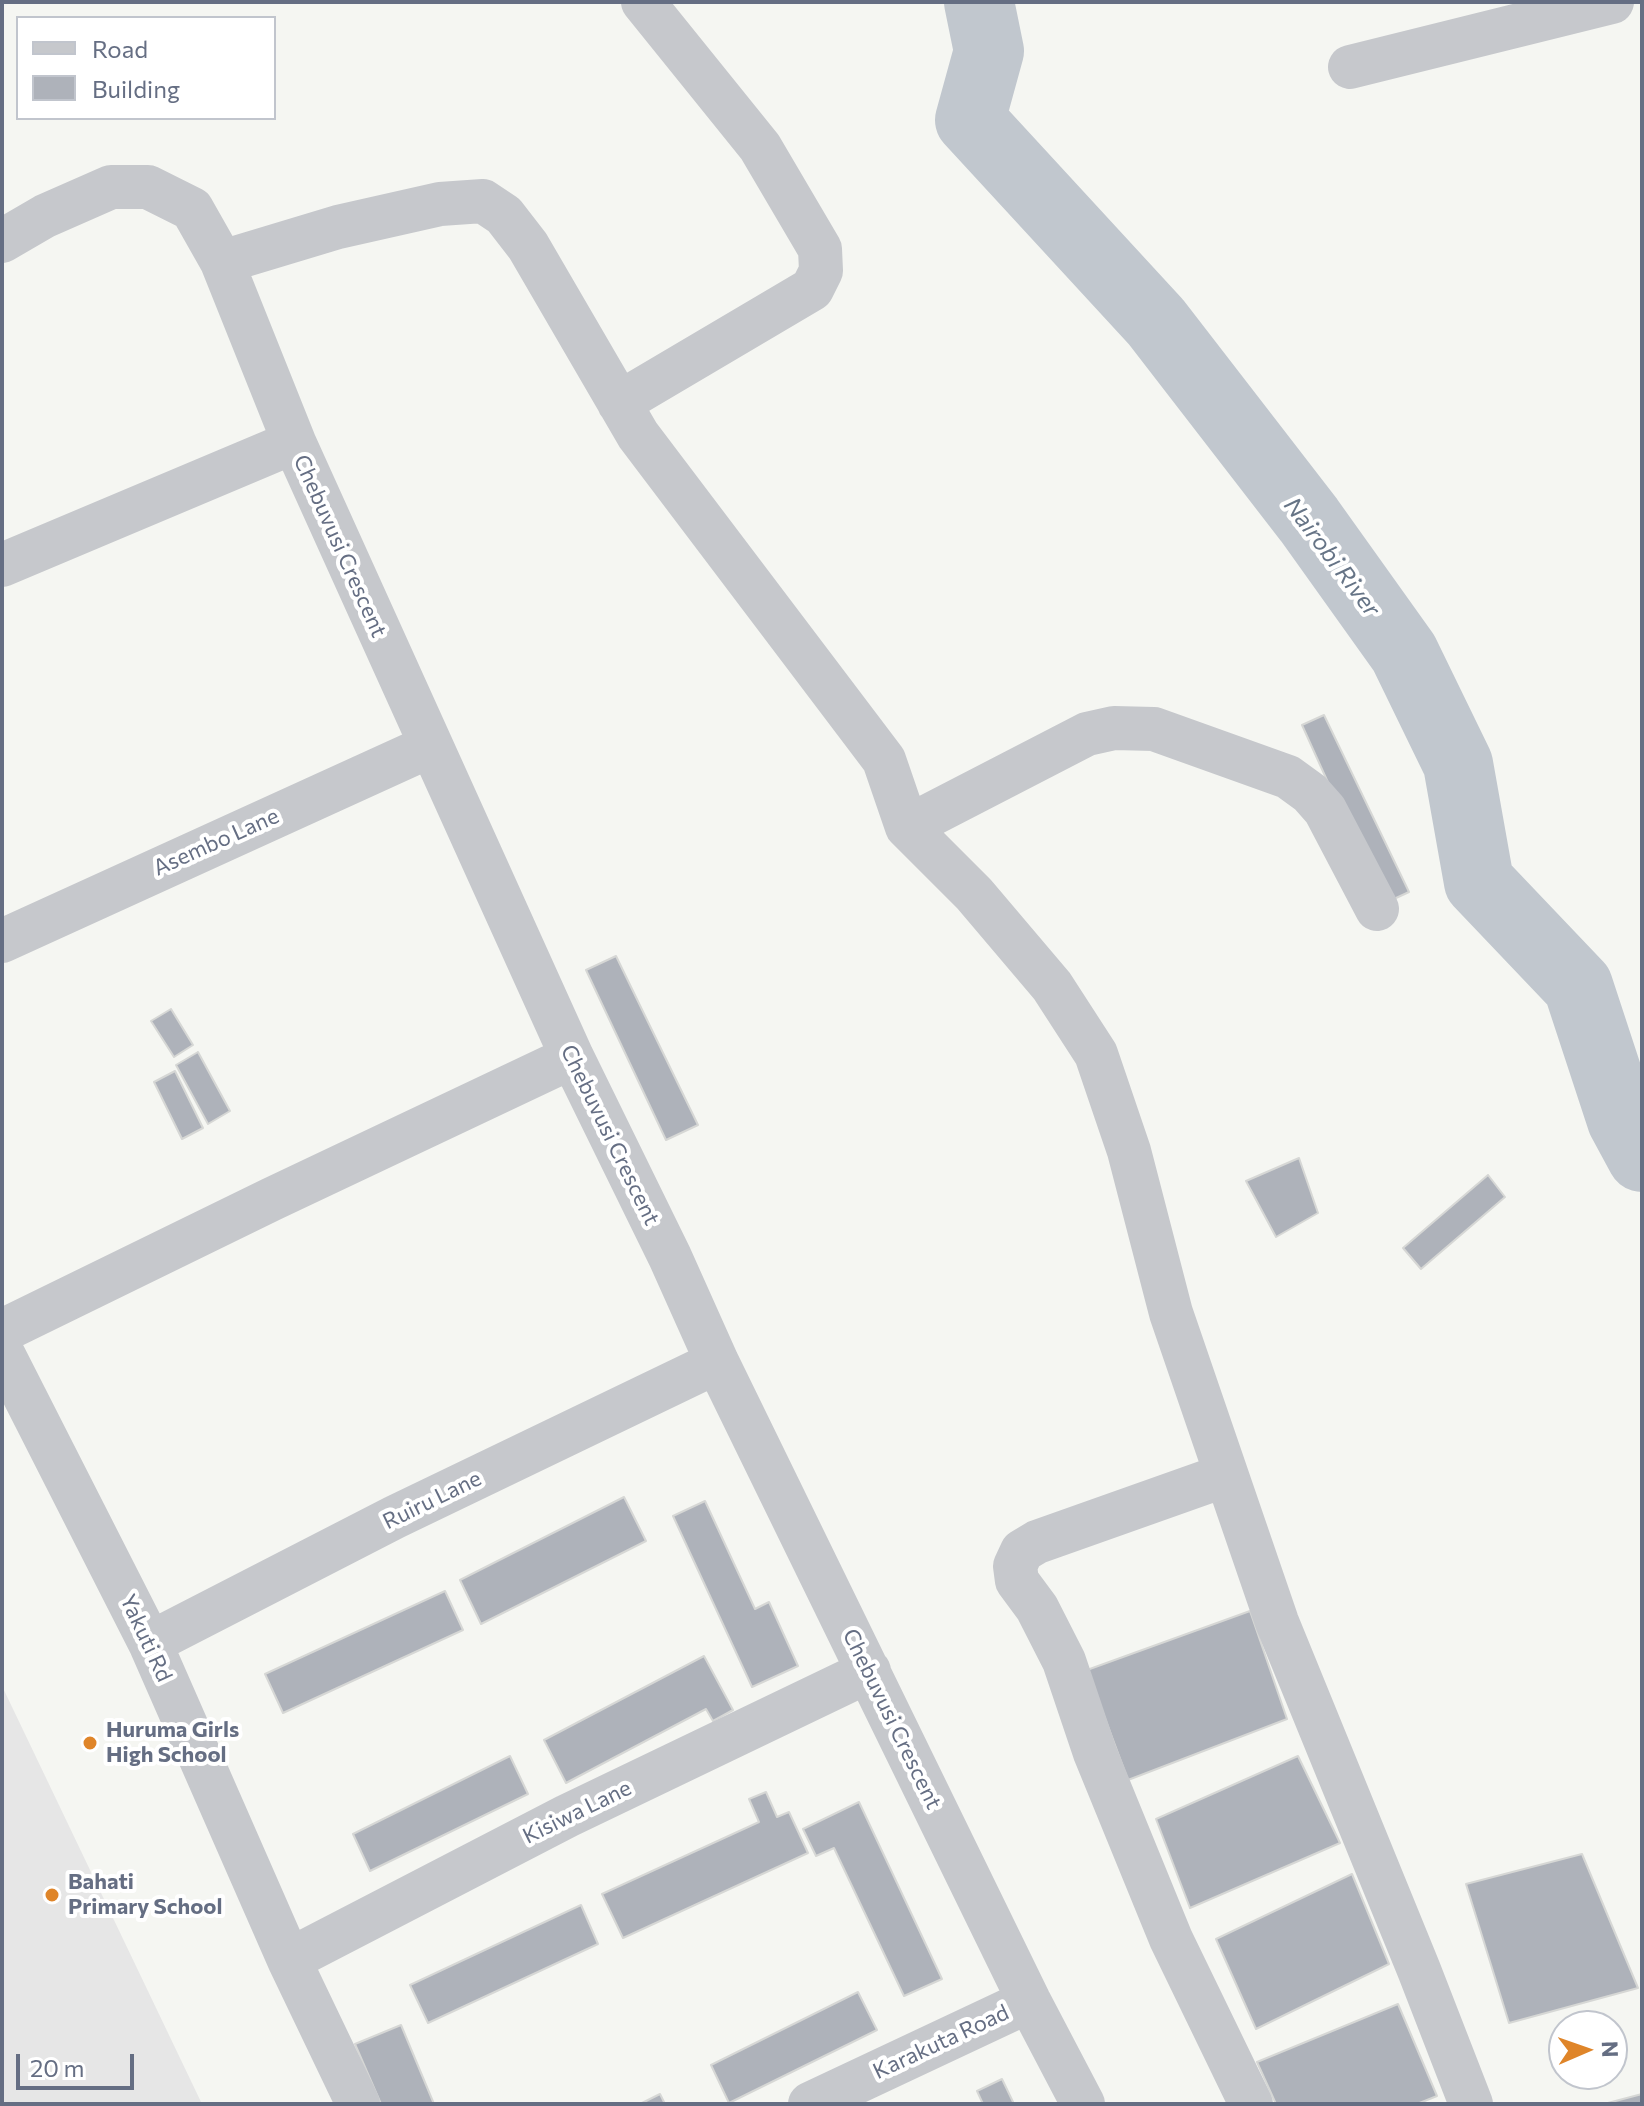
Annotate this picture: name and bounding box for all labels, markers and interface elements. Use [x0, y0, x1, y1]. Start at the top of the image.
legend [16, 16, 276, 120]
text: Road [92, 34, 148, 63]
text: Building [92, 74, 180, 103]
street label: Chebuvusi Crescent [288, 451, 392, 641]
water label: Nairobi River [1278, 492, 1386, 622]
street label: Asembo Lane [149, 803, 283, 881]
street label: Chebuvusi Crescent [555, 1041, 665, 1229]
street label: Ruiru Lane [379, 1465, 485, 1535]
street label: Yakuti Rd [114, 1590, 178, 1686]
street label: Chebuvusi Crescent [837, 1625, 947, 1813]
place label: Huruma Girls High School [106, 1717, 239, 1768]
marker: Huruma Girls High School [81, 1734, 99, 1752]
street label: Kisiwa Lane [518, 1774, 636, 1850]
place label: Bahati Primary School [68, 1869, 223, 1920]
marker: Bahati Primary School [43, 1886, 61, 1904]
street label: Karakuta Road [869, 1999, 1013, 2085]
north arrow [1548, 2010, 1628, 2090]
scale bar [20, 2038, 138, 2088]
text: N [1597, 2040, 1624, 2058]
text: 20 m [30, 2053, 84, 2082]

